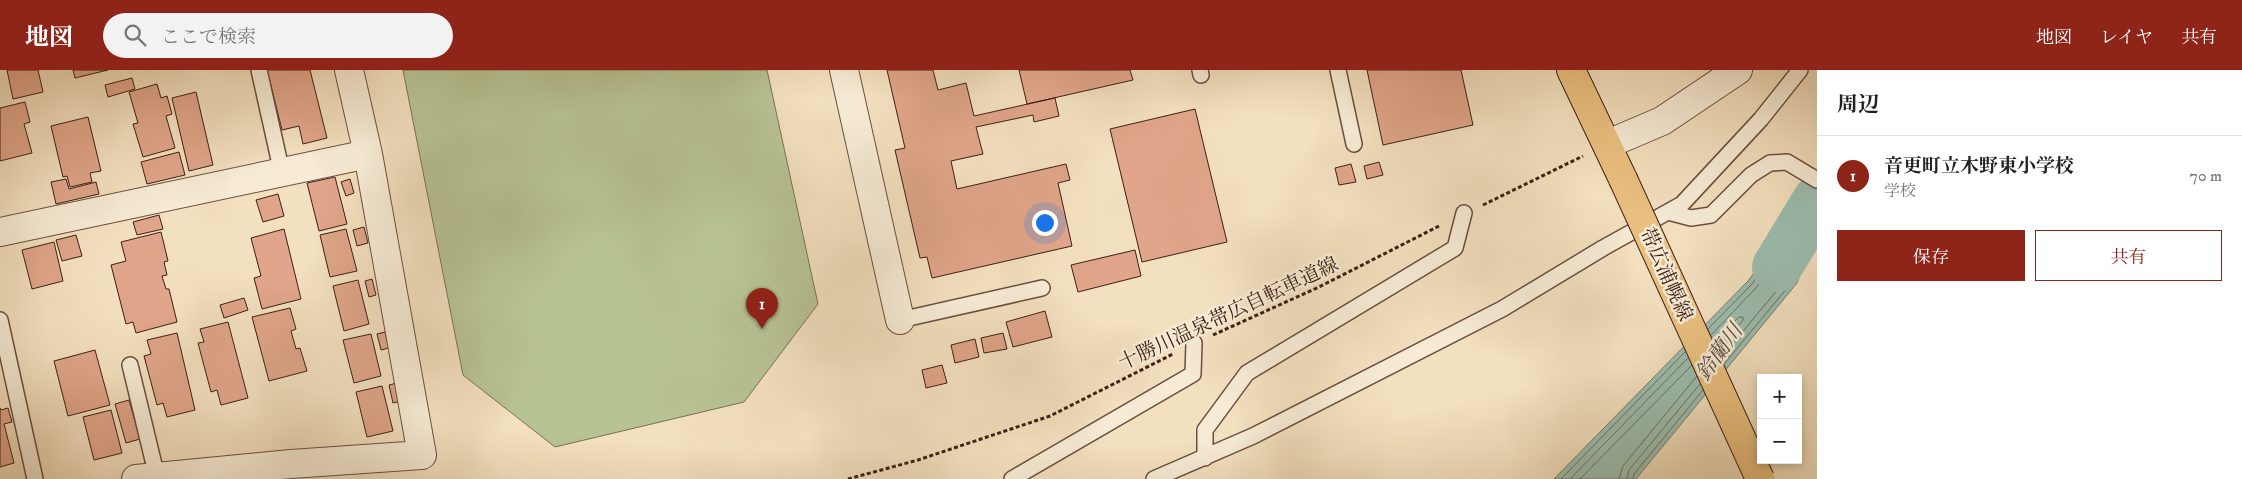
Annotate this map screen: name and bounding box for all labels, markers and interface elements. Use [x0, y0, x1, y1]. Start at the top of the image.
search box [103, 13, 453, 58]
icon: search [121, 21, 149, 49]
text: 地図 [25, 23, 73, 53]
text: ここで検索 [161, 26, 256, 49]
text: 地図 [2036, 27, 2072, 49]
text: レイヤ [2100, 27, 2153, 49]
text: 共有 [2181, 27, 2217, 49]
text: 周辺 [1837, 92, 1879, 118]
text: 音更町立木野東小学校 [1884, 155, 2074, 178]
text: 1 [1850, 166, 1856, 186]
text: 70 m [2190, 166, 2222, 186]
text: 学校 [1884, 181, 1916, 201]
your location [1032, 210, 1058, 236]
street label: 帯広浦幌線 [1634, 224, 1697, 325]
button: 保存 [1837, 230, 2025, 281]
button: 共有 [2035, 230, 2222, 281]
street label: 十勝川温泉帯広自転車道線 [1115, 252, 1343, 376]
pin: 1 [746, 288, 778, 329]
water label: 鈴蘭川 [1691, 318, 1750, 386]
map controls [1757, 374, 1802, 464]
button: + [1757, 374, 1802, 419]
button: − [1757, 419, 1802, 464]

